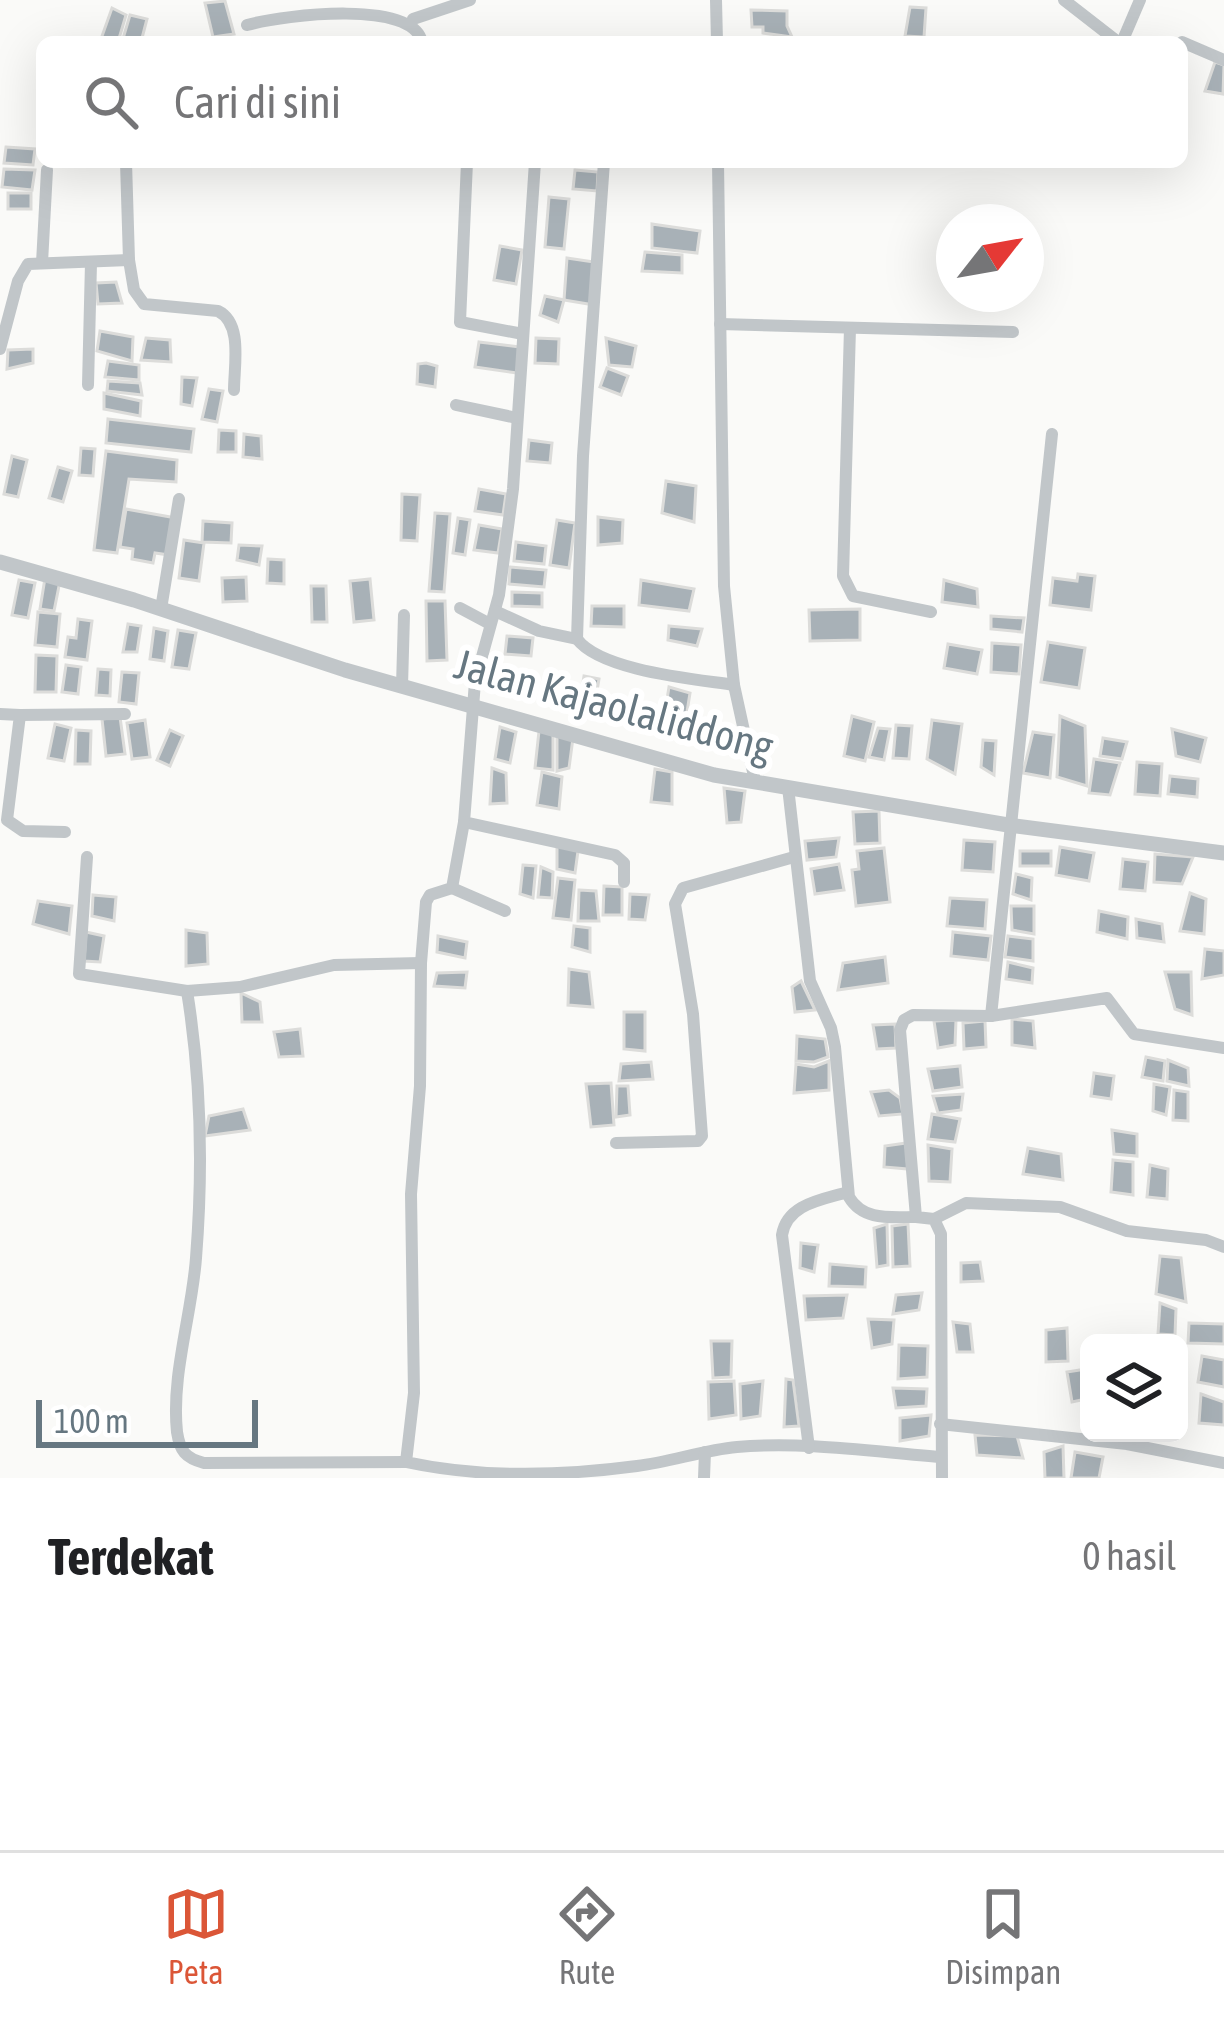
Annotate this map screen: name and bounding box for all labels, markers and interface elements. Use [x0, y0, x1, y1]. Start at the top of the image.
search box [36, 36, 1188, 168]
icon: search [78, 69, 144, 135]
text: Cari di sini [174, 76, 341, 128]
north arrow [936, 204, 1044, 312]
street label: Jalan Kajaolaliddong [450, 639, 778, 771]
map controls [1080, 1334, 1188, 1442]
button: layers [1080, 1334, 1188, 1442]
scale bar [36, 1394, 258, 1447]
text: 100 m [54, 1402, 129, 1440]
text: Terdekat [48, 1527, 214, 1586]
text: 0 hasil [1082, 1534, 1176, 1578]
tab: Peta [163, 1881, 229, 1991]
tab: Rute [554, 1881, 620, 1991]
tab: Disimpan [945, 1881, 1061, 1991]

